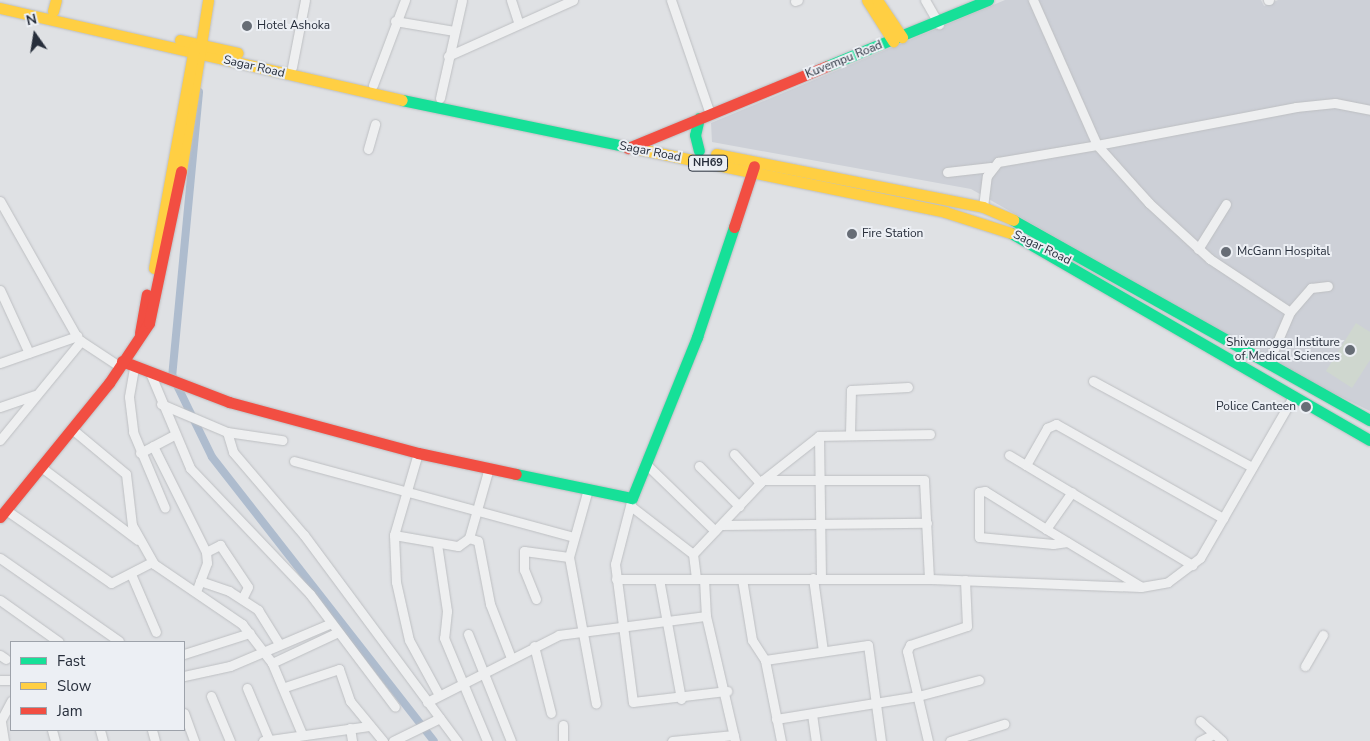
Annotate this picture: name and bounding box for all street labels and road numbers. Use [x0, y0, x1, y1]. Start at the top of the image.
street label: Kuvempu Road [803, 38, 885, 82]
street label: Sagar Road [222, 53, 286, 81]
street label: Sagar Road [618, 139, 682, 165]
road number: NH69 [688, 154, 728, 172]
street label: Sagar Road [1011, 228, 1073, 268]

